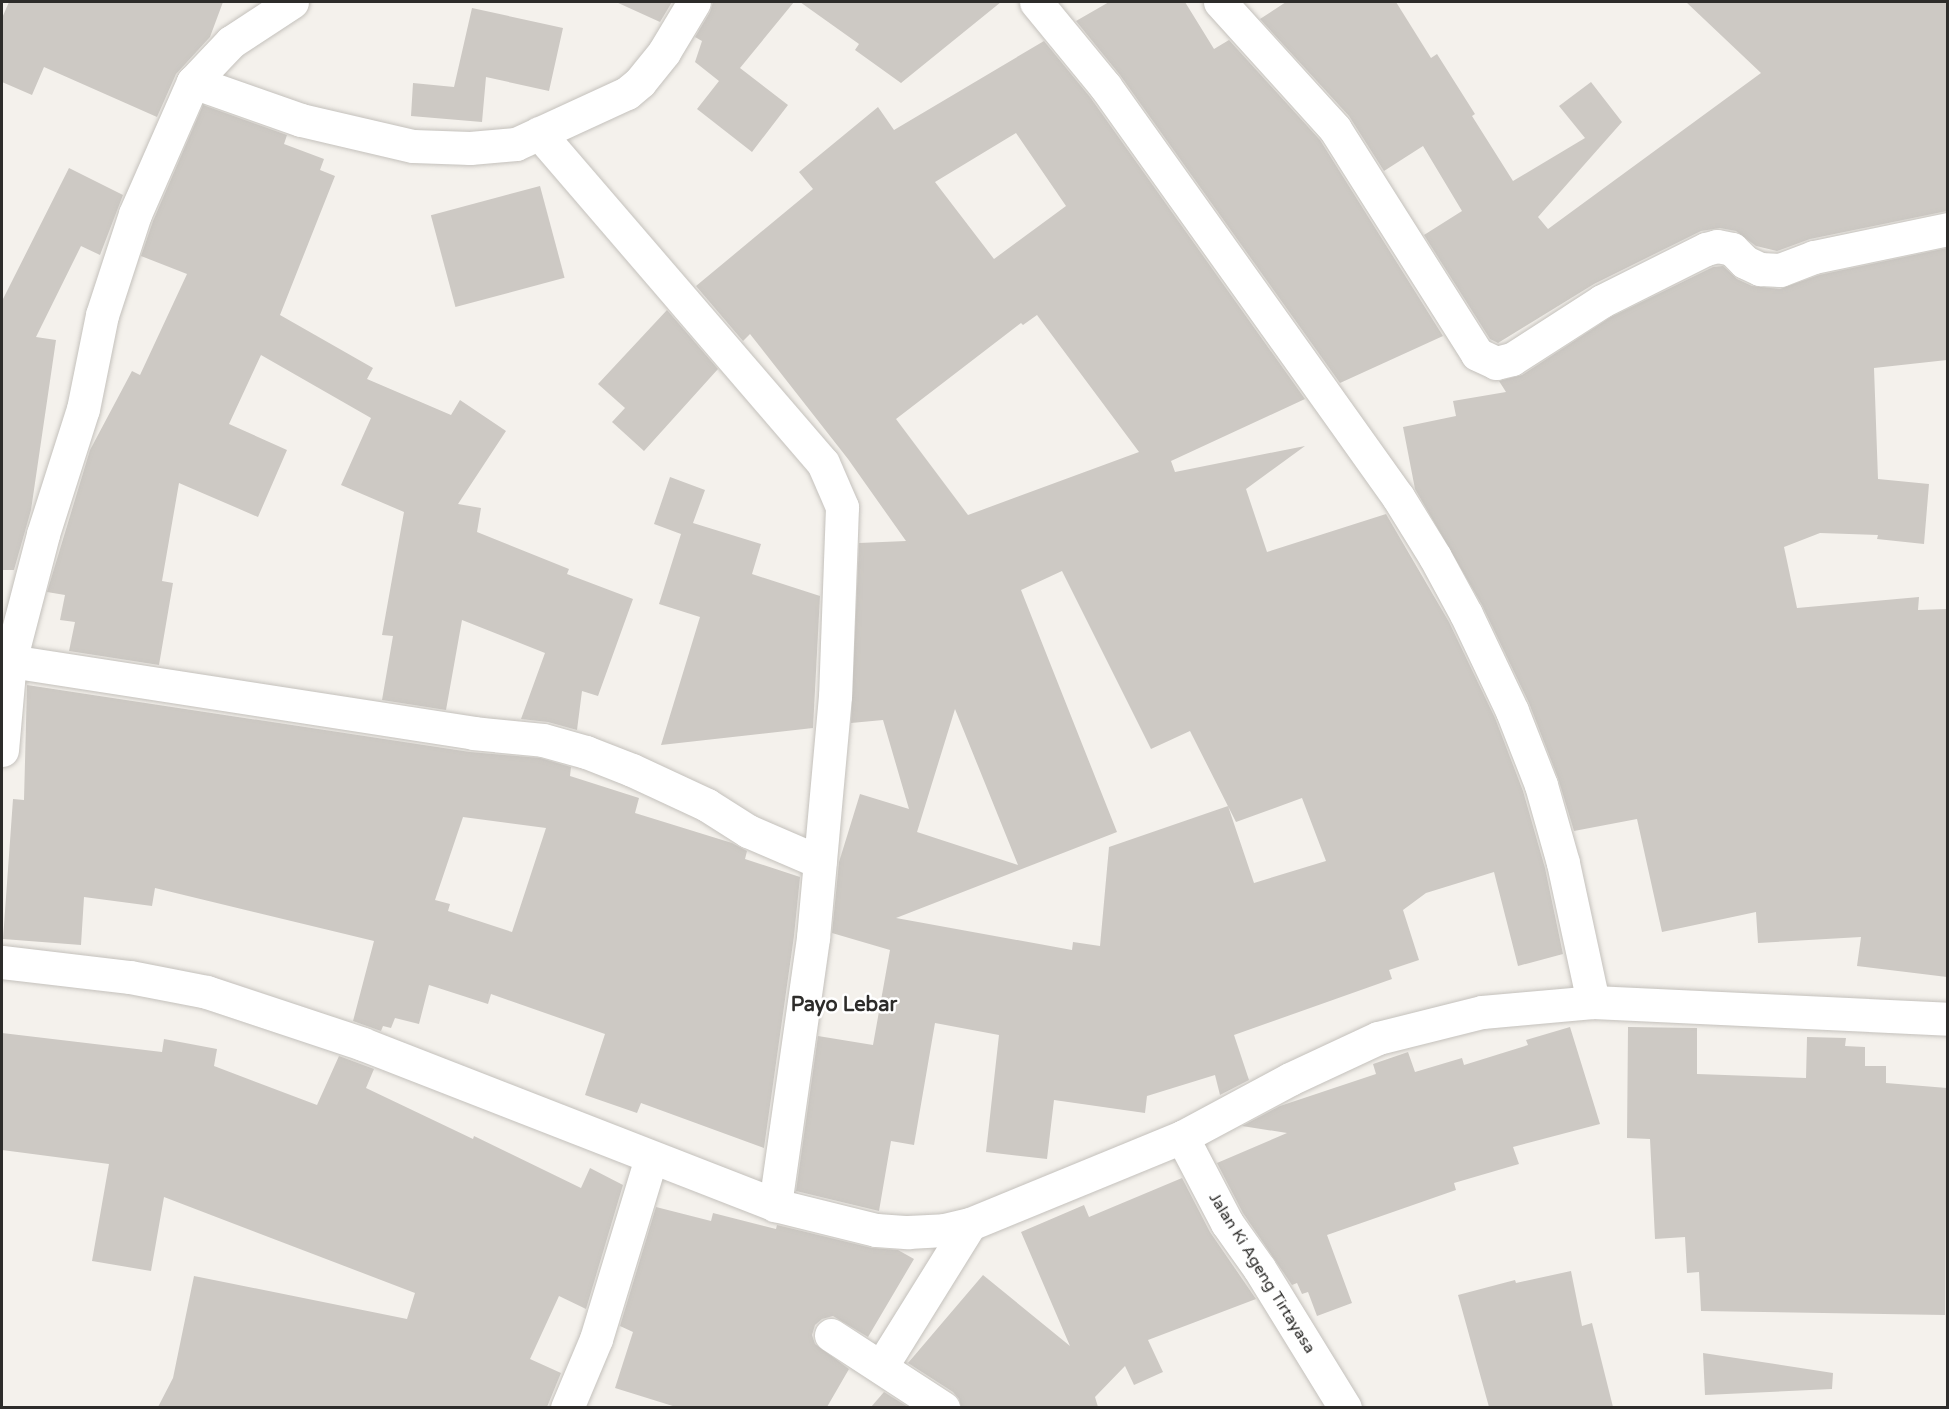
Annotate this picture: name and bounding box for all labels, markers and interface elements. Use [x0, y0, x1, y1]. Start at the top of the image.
district label: Payo Lebar [791, 993, 897, 1017]
street label: Jalan Ki Ageng Tirtayasa [1205, 1189, 1319, 1357]

